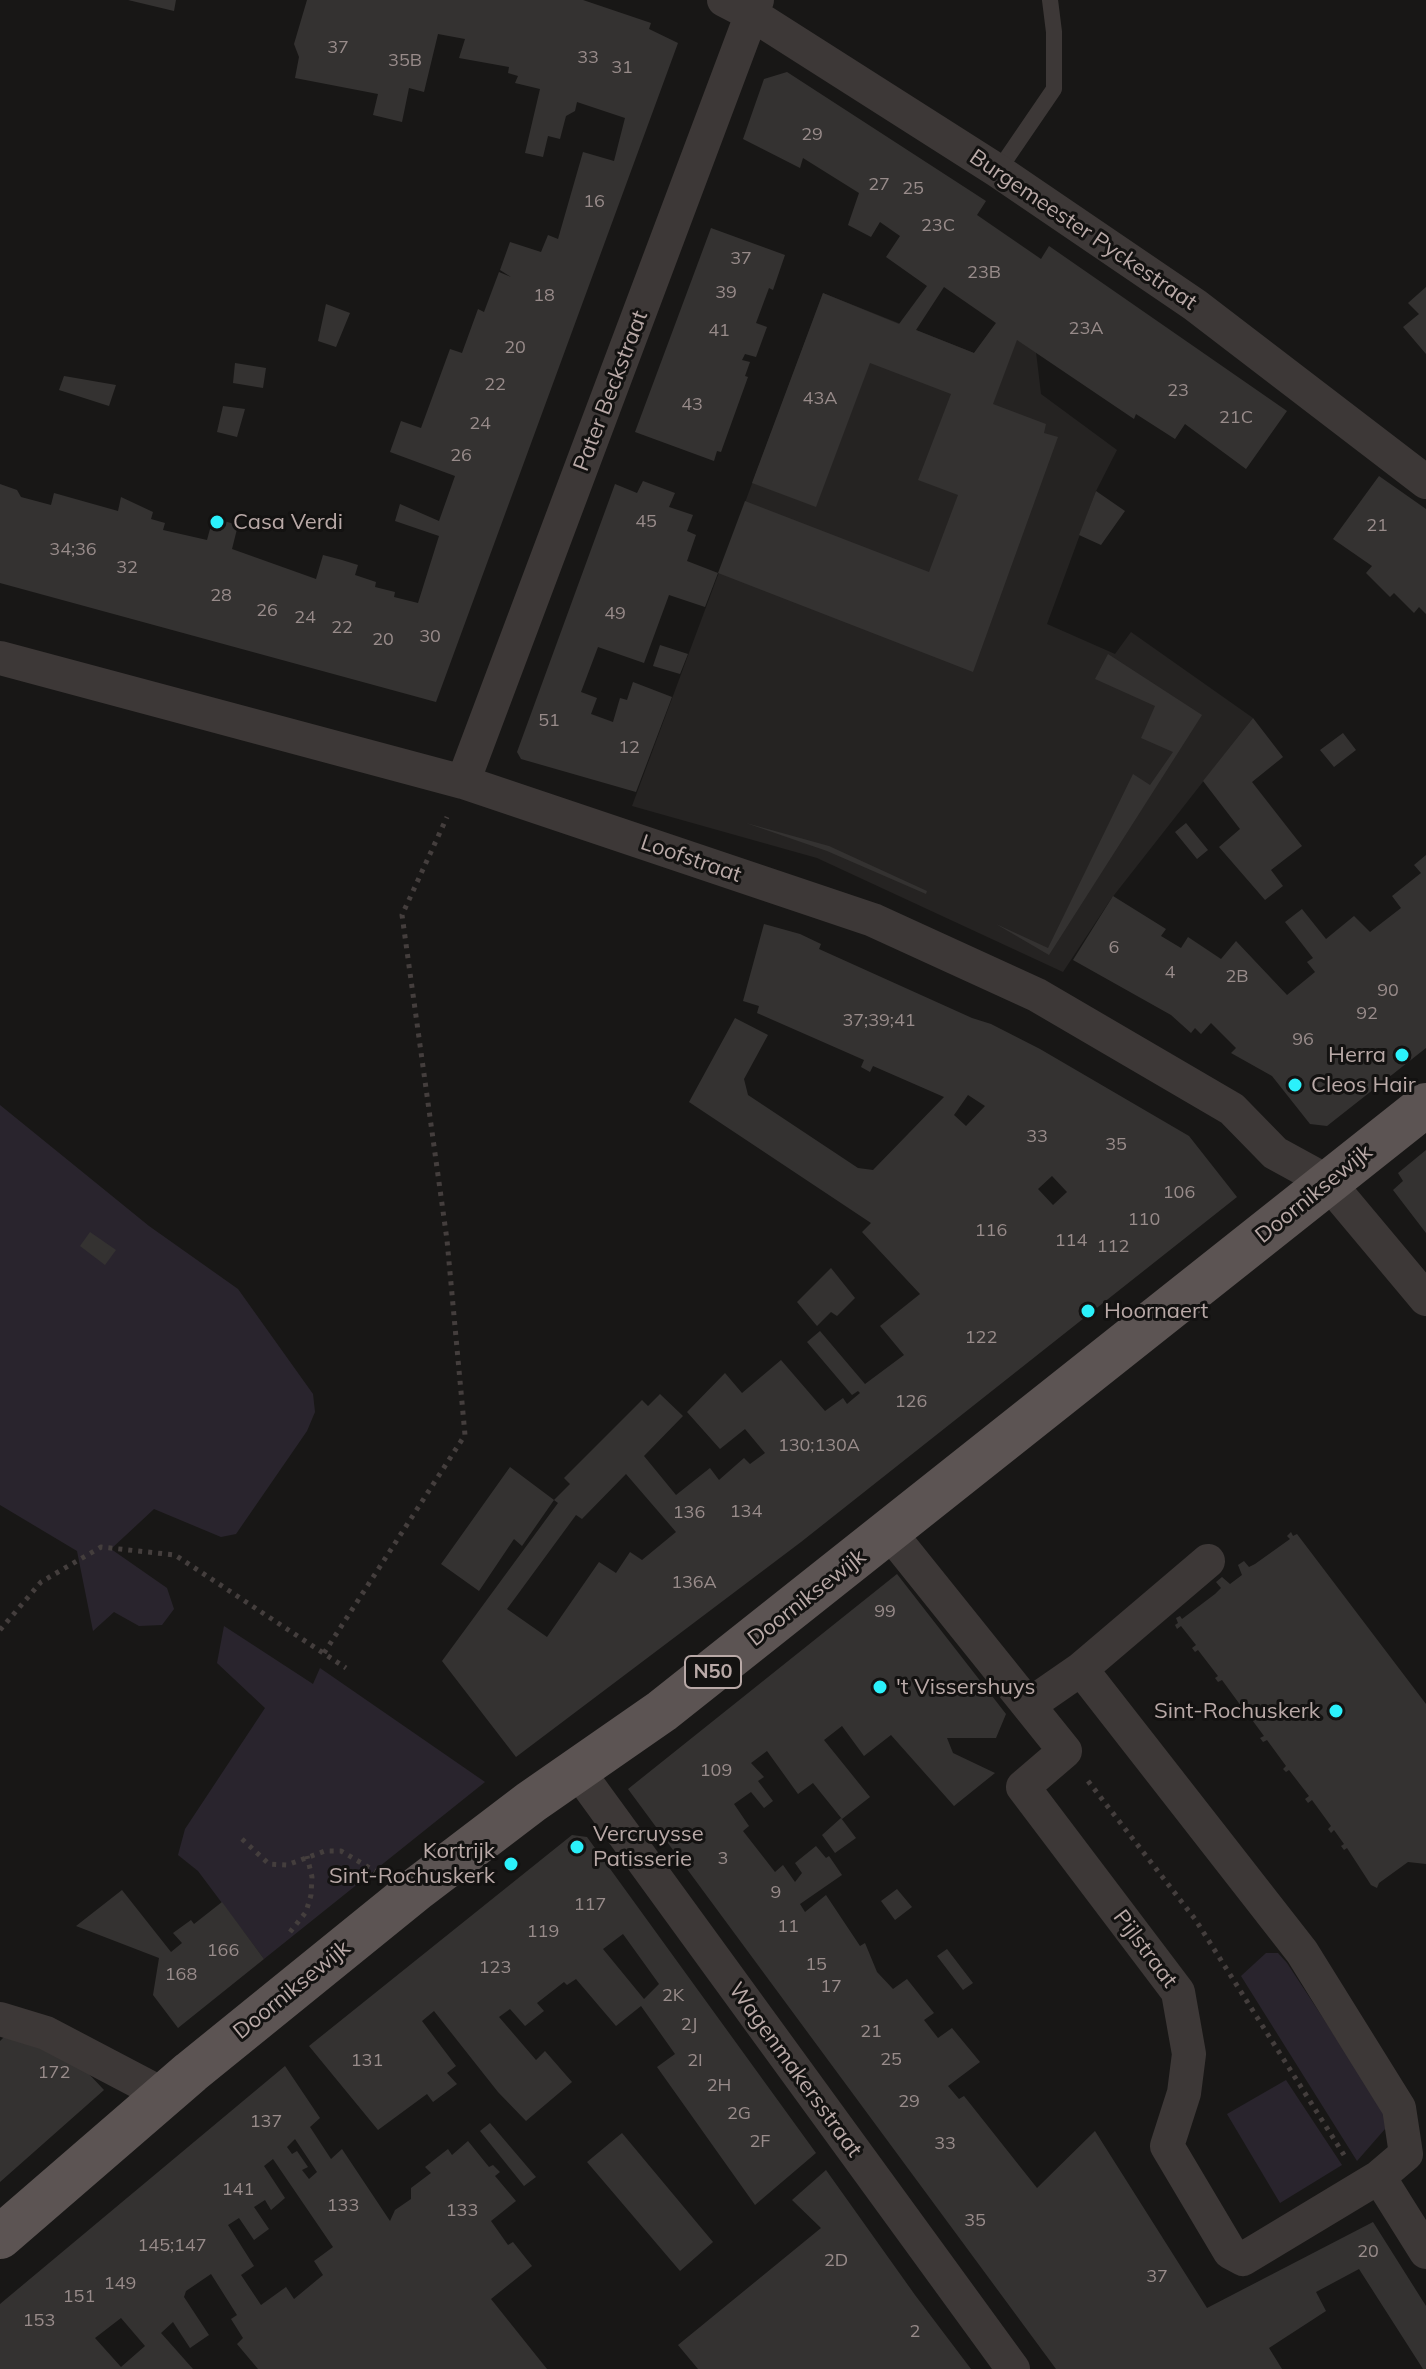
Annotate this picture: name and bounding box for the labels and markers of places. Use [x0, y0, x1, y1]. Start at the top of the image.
place label: Casa Verdi [233, 509, 343, 535]
marker: Casa Verdi [208, 513, 226, 531]
place label: Herra [1328, 1042, 1386, 1068]
marker: Herra [1393, 1046, 1411, 1064]
place label: Cleos Hair [1311, 1072, 1416, 1098]
marker: Cleos Hair [1286, 1076, 1304, 1094]
place label: Hoornaert [1104, 1298, 1208, 1324]
marker: Hoornaert [1079, 1302, 1097, 1320]
place label: 't Vissershuys [896, 1674, 1035, 1700]
marker: 't Vissershuys [871, 1678, 889, 1696]
place label: Sint-Rochuskerk [1154, 1698, 1320, 1724]
marker: Sint-Rochuskerk [1327, 1702, 1345, 1720]
place label: Vercruysse Patisserie [593, 1821, 704, 1872]
place label: Kortrijk Sint-Rochuskerk [329, 1838, 495, 1890]
marker: Vercruysse Patisserie [568, 1838, 586, 1856]
marker: Kortrijk Sint-Rochuskerk [502, 1855, 520, 1873]

